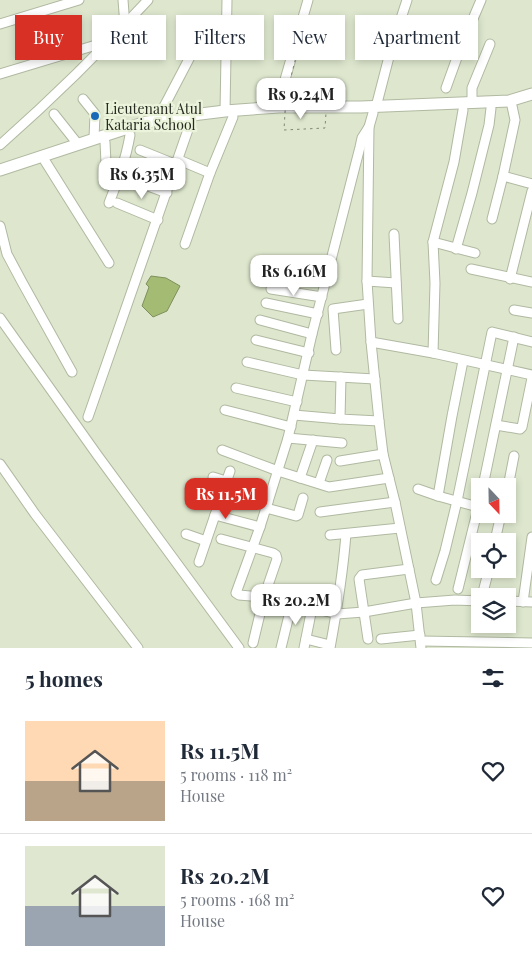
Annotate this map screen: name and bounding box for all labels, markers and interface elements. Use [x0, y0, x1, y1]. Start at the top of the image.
chip: Buy [15, 15, 82, 60]
chip: Rent [92, 15, 166, 60]
chip: Filters [176, 15, 264, 60]
chip: New [274, 15, 345, 60]
chip: Apartment [355, 15, 478, 60]
pin: Rs 9.24M [249, 78, 353, 120]
text: Rs 9.24M [267, 83, 335, 104]
place label: Lieutenant Atul Kataria School [105, 99, 202, 134]
marker: Lieutenant Atul Kataria School [89, 110, 101, 122]
pin: Rs 6.35M [90, 158, 194, 200]
text: Rs 6.35M [110, 163, 174, 184]
pin: Rs 6.16M [242, 254, 346, 297]
text: Rs 6.16M [261, 260, 327, 281]
pin: Rs 11.5M [174, 478, 278, 520]
north arrow [471, 478, 516, 522]
map controls [471, 478, 516, 633]
text: Rs 11.5M [196, 483, 256, 504]
button: locate [471, 533, 516, 578]
pin: Rs 20.2M [244, 584, 348, 626]
button: layers [471, 588, 516, 633]
text: Rs 20.2M [262, 589, 330, 610]
text: 5 homes [25, 664, 103, 692]
icon: filters [479, 664, 507, 692]
text: Rs 11.5M [180, 736, 260, 764]
icon: home [65, 741, 125, 801]
icon: heart [479, 757, 507, 785]
text: 5 rooms · 118 m² [180, 764, 292, 785]
text: House [180, 785, 225, 806]
text: Rs 20.2M [180, 861, 270, 889]
icon: home [65, 866, 125, 926]
icon: heart [479, 882, 507, 910]
text: 5 rooms · 168 m² [180, 889, 294, 910]
text: House [180, 910, 225, 931]

